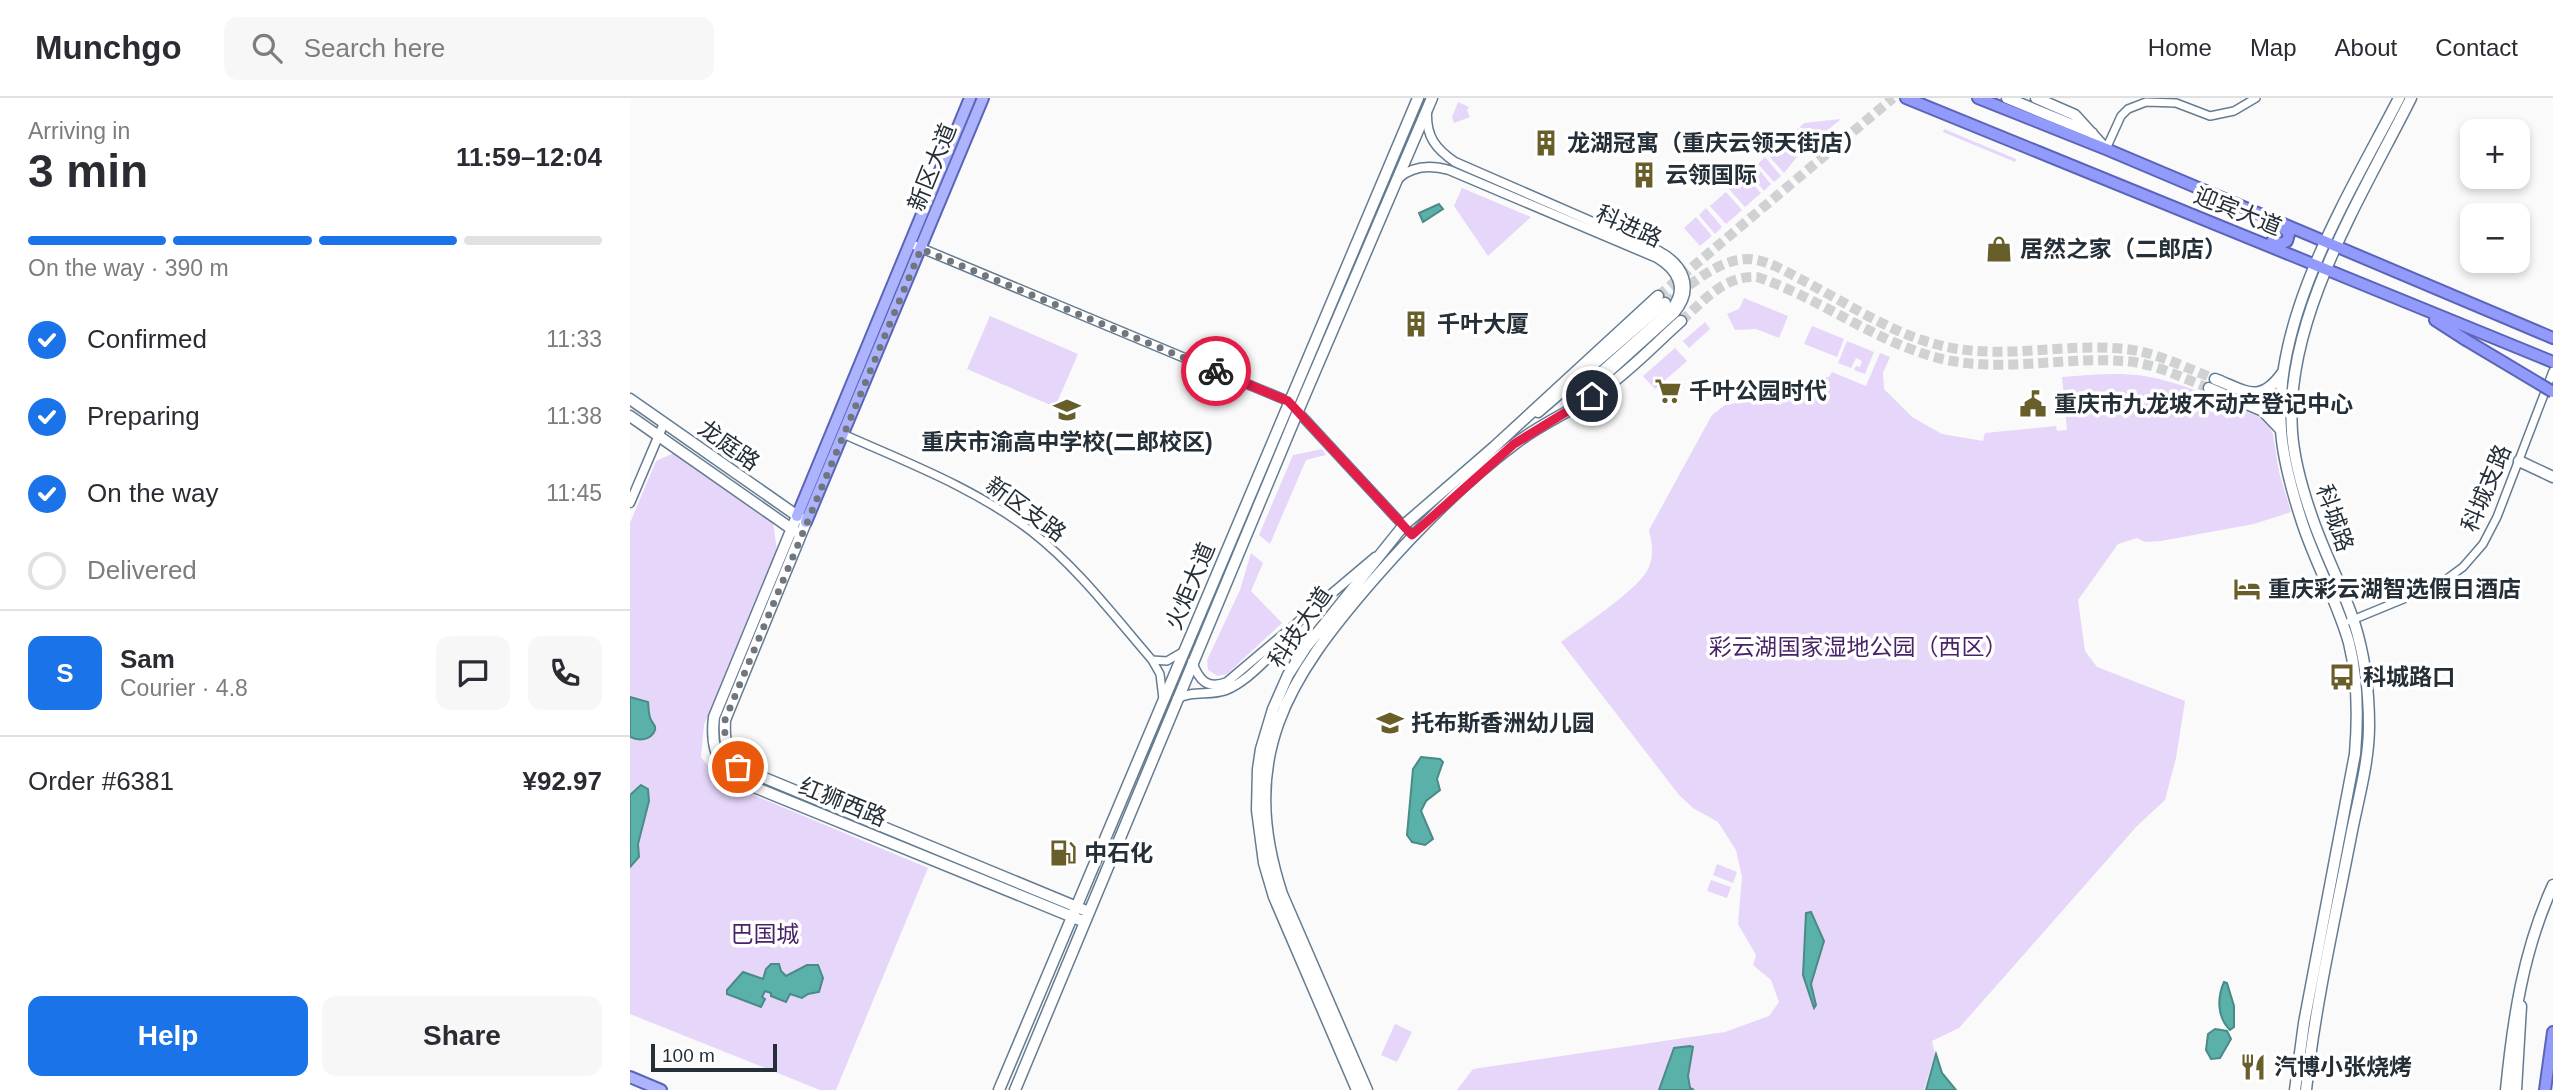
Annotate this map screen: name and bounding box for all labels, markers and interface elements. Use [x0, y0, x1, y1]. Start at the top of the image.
search box [224, 17, 714, 80]
text: Munchgo [35, 29, 182, 66]
icon: search [248, 29, 286, 67]
text: Search here [304, 33, 445, 63]
text: Home [2148, 34, 2212, 61]
text: Map [2250, 34, 2297, 61]
text: About [2335, 34, 2397, 61]
text: Contact [2435, 34, 2518, 61]
text: Arriving in [28, 118, 130, 144]
street label: 新区大道 [903, 119, 961, 215]
map controls [2460, 119, 2530, 273]
button: + [2460, 119, 2530, 189]
building icon: 龙湖冠寓（重庆云领天街店） [1531, 128, 1561, 158]
place label: 龙湖冠寓（重庆云领天街店） [1567, 130, 1866, 156]
text: 11:59–12:04 [456, 142, 602, 172]
text: 3 min [28, 145, 148, 197]
building icon: 云领国际 [1629, 160, 1659, 190]
place label: 云领国际 [1665, 162, 1757, 188]
street label: 迎宾大道 [2190, 182, 2286, 240]
street label: 科进路 [1592, 200, 1666, 252]
button: − [2460, 203, 2530, 273]
shop icon: 居然之家（二郎店） [1984, 234, 2014, 264]
place label: 居然之家（二郎店） [2020, 236, 2227, 262]
text: On the way · 390 m [28, 255, 229, 281]
building icon: 千叶大厦 [1401, 309, 1431, 339]
place label: 千叶大厦 [1437, 311, 1529, 337]
icon: check [28, 321, 66, 359]
text: Confirmed [87, 324, 207, 354]
text: 11:33 [546, 326, 602, 352]
courier [1181, 336, 1251, 406]
icon: bike [1197, 352, 1235, 390]
pin [1562, 366, 1622, 426]
supermarket icon: 千叶公园时代 [1653, 376, 1683, 406]
icon: home [1573, 377, 1611, 415]
place label: 千叶公园时代 [1689, 378, 1827, 404]
public building icon: 重庆市九龙坡不动产登记中心 [2018, 389, 2048, 419]
place label: 重庆市九龙坡不动产登记中心 [2054, 391, 2353, 417]
school or university icon: 重庆市渝高中学校(二郎校区) [1052, 395, 1082, 425]
icon: check [28, 398, 66, 436]
text: Preparing [87, 401, 200, 431]
text: 11:38 [546, 403, 602, 429]
street label: 龙庭路 [693, 415, 765, 475]
place label: 重庆市渝高中学校(二郎校区) [921, 429, 1213, 455]
street label: 科城支路 [2456, 441, 2516, 535]
street label: 新区支路 [981, 471, 1071, 547]
icon: check [28, 475, 66, 513]
text: On the way [87, 478, 219, 508]
text: 11:45 [546, 480, 602, 506]
street label: 科城路 [2311, 481, 2359, 555]
street label: 火炬大道 [1160, 539, 1220, 633]
text: Delivered [87, 555, 197, 585]
hotel icon: 重庆彩云湖智选假日酒店 [2232, 574, 2262, 604]
place label: 重庆彩云湖智选假日酒店 [2268, 576, 2521, 602]
street label: 科技大道 [1263, 582, 1337, 672]
park label: 彩云湖国家湿地公园（西区） [1709, 634, 2008, 660]
button: chat [436, 636, 510, 710]
button: phone [528, 636, 602, 710]
text: Sam [120, 644, 175, 674]
text: S [56, 658, 74, 688]
bus stop icon: 科城路口 [2327, 662, 2357, 692]
place label: 科城路口 [2363, 664, 2455, 690]
text: Courier · 4.8 [120, 675, 248, 701]
school or university icon: 托布斯香洲幼儿园 [1375, 708, 1405, 738]
place label: 托布斯香洲幼儿园 [1411, 710, 1595, 736]
pin [708, 737, 768, 797]
icon: bag [719, 748, 757, 786]
text: Order #6381 [28, 766, 174, 796]
text: ¥92.97 [522, 766, 602, 796]
street label: 红狮西路 [795, 773, 891, 831]
fuel station icon: 中石化 [1048, 838, 1078, 868]
place label: 中石化 [1084, 840, 1153, 866]
park label: 巴国城 [731, 921, 800, 947]
button: Help [28, 996, 308, 1076]
button: Share [322, 996, 602, 1076]
scale bar [651, 1041, 777, 1073]
text: 100 m [662, 1045, 715, 1066]
restaurant icon: 汽博小张烧烤 [2238, 1052, 2268, 1082]
place label: 汽博小张烧烤 [2274, 1054, 2412, 1080]

